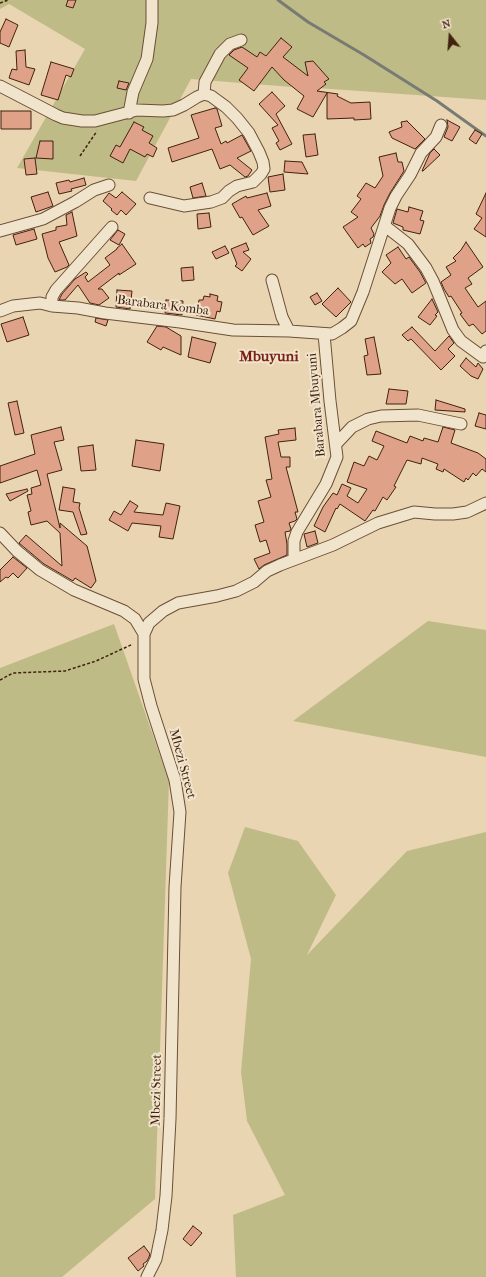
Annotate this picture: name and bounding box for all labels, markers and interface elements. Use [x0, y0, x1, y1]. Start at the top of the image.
north arrow [430, 16, 470, 56]
text: N [440, 17, 452, 31]
street label: Barabara Komba [116, 293, 210, 319]
district label: Mbuyuni [239, 348, 299, 366]
street label: Barabara Mbuyuni [305, 352, 329, 458]
street label: Mbezi Street [165, 727, 199, 801]
street label: Mbezi Street [149, 1054, 165, 1126]

